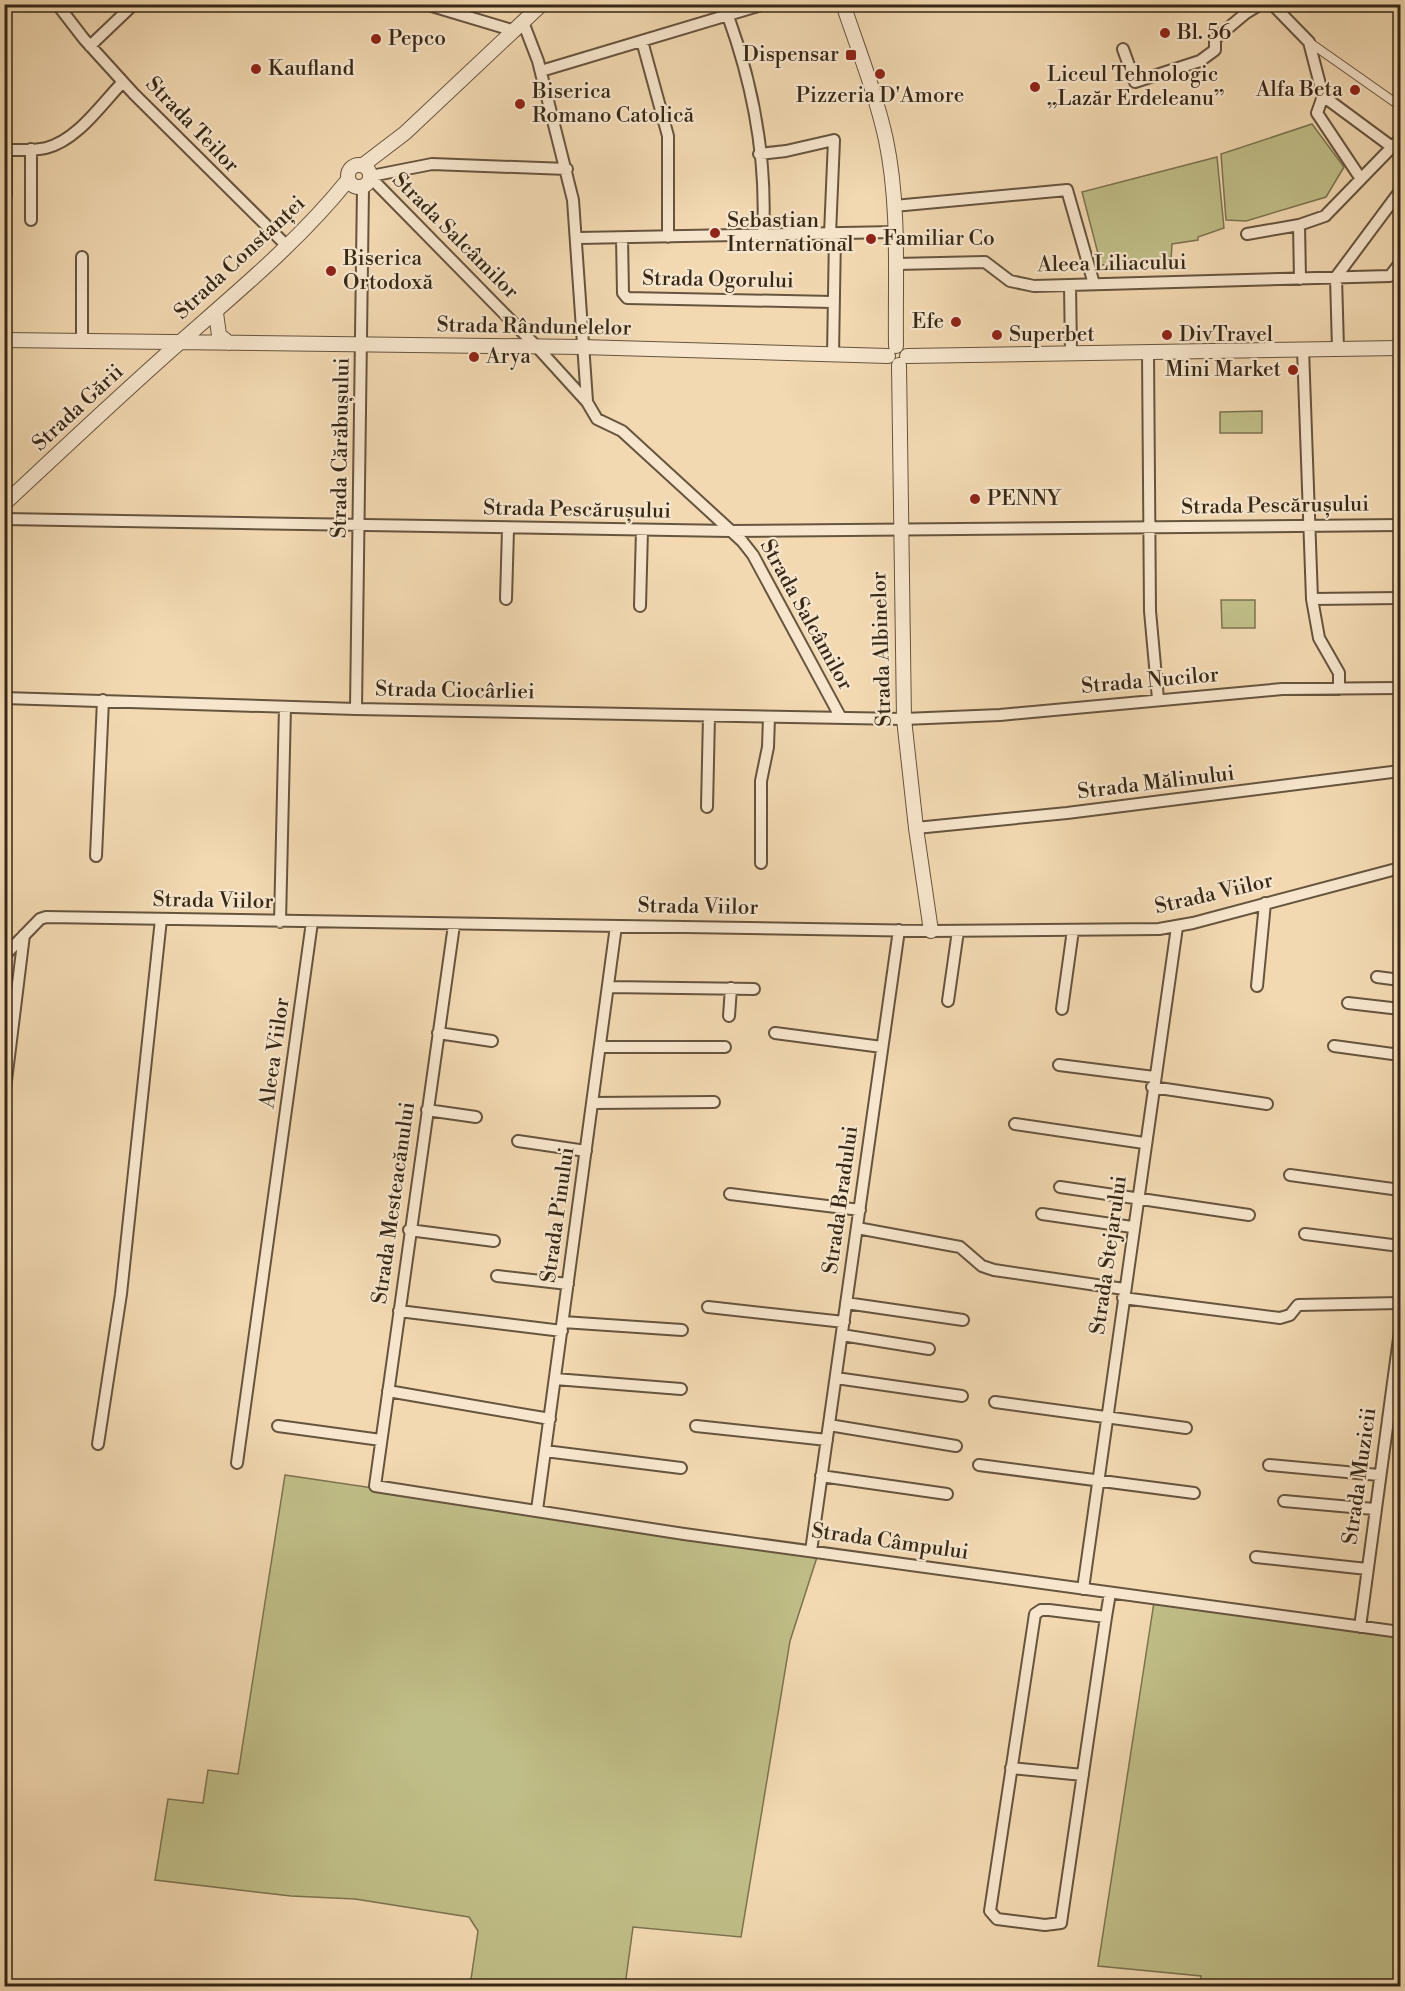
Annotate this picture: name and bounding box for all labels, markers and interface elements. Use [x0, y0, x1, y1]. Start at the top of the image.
place label: Bl. 56 [1176, 20, 1232, 46]
place label: Pepco [388, 26, 446, 52]
marker: Bl. 56 [1158, 26, 1172, 40]
marker: Pepco [369, 32, 383, 46]
place label: Dispensar [742, 42, 839, 68]
marker: Dispensar [844, 48, 858, 62]
place label: Kaufland [268, 56, 355, 82]
marker: Kaufland [249, 62, 263, 76]
place label: Liceul Tehnologic „Lazăr Erdeleanu” [1047, 62, 1225, 112]
marker: Pizzeria D'Amore [873, 67, 887, 81]
street label: Strada Teilor [140, 72, 244, 178]
place label: Alfa Beta [1255, 77, 1343, 103]
place label: Biserica Romano Catolică [531, 79, 695, 129]
marker: Liceul Tehnologic „Lazăr Erdeleanu” [1028, 80, 1042, 94]
place label: Pizzeria D'Amore [796, 83, 964, 109]
marker: Alfa Beta [1348, 83, 1362, 97]
marker: Biserica Romano Catolică [513, 97, 527, 111]
street label: Strada Salcâmilor [386, 167, 524, 305]
street label: Strada Constanței [169, 191, 311, 325]
place label: Sebastian International [727, 208, 853, 258]
marker: Sebastian International [708, 226, 722, 240]
place label: Familiar Co [883, 226, 995, 252]
marker: Familiar Co [864, 232, 878, 246]
place label: Biserica Ortodoxă [342, 246, 433, 296]
street label: Aleea Liliacului [1036, 250, 1187, 278]
marker: Biserica Ortodoxă [324, 264, 338, 278]
street label: Strada Ogorului [642, 266, 794, 294]
place label: Efe [912, 309, 944, 335]
street label: Strada Rândunelelor [436, 312, 632, 342]
marker: Efe [949, 315, 963, 329]
place label: Superbet [1009, 322, 1095, 348]
place label: DivTravel [1179, 322, 1273, 348]
marker: Superbet [990, 328, 1004, 342]
marker: DivTravel [1160, 328, 1174, 342]
place label: Arya [485, 344, 531, 370]
marker: Arya [467, 350, 481, 364]
street label: Strada Cărăbușului [326, 357, 356, 539]
place label: Mini Market [1165, 357, 1282, 383]
street label: Strada Gării [27, 359, 129, 457]
marker: Mini Market [1286, 363, 1300, 377]
place label: PENNY [987, 486, 1062, 512]
street label: Strada Pescărușului [1181, 491, 1369, 521]
marker: PENNY [968, 492, 982, 506]
street label: Strada Pescărușului [483, 495, 671, 525]
street label: Strada Salcâmilor [754, 535, 858, 695]
street label: Strada Albinelor [866, 571, 898, 727]
street label: Strada Nucilor [1080, 662, 1220, 700]
street label: Strada Ciocârliei [375, 677, 535, 705]
street label: Strada Mălinului [1076, 760, 1236, 806]
street label: Strada Viilor [1152, 868, 1276, 920]
street label: Strada Viilor [152, 887, 274, 915]
street label: Strada Viilor [637, 893, 759, 921]
street label: Aleea Viilor [254, 996, 296, 1111]
street label: Strada Mesteacănului [367, 1100, 421, 1306]
street label: Strada Bradului [818, 1124, 864, 1276]
street label: Strada Pinului [536, 1145, 580, 1285]
street label: Strada Stejarului [1085, 1174, 1133, 1336]
street label: Strada Muzicii [1338, 1406, 1382, 1546]
street label: Strada Câmpului [810, 1518, 970, 1566]

